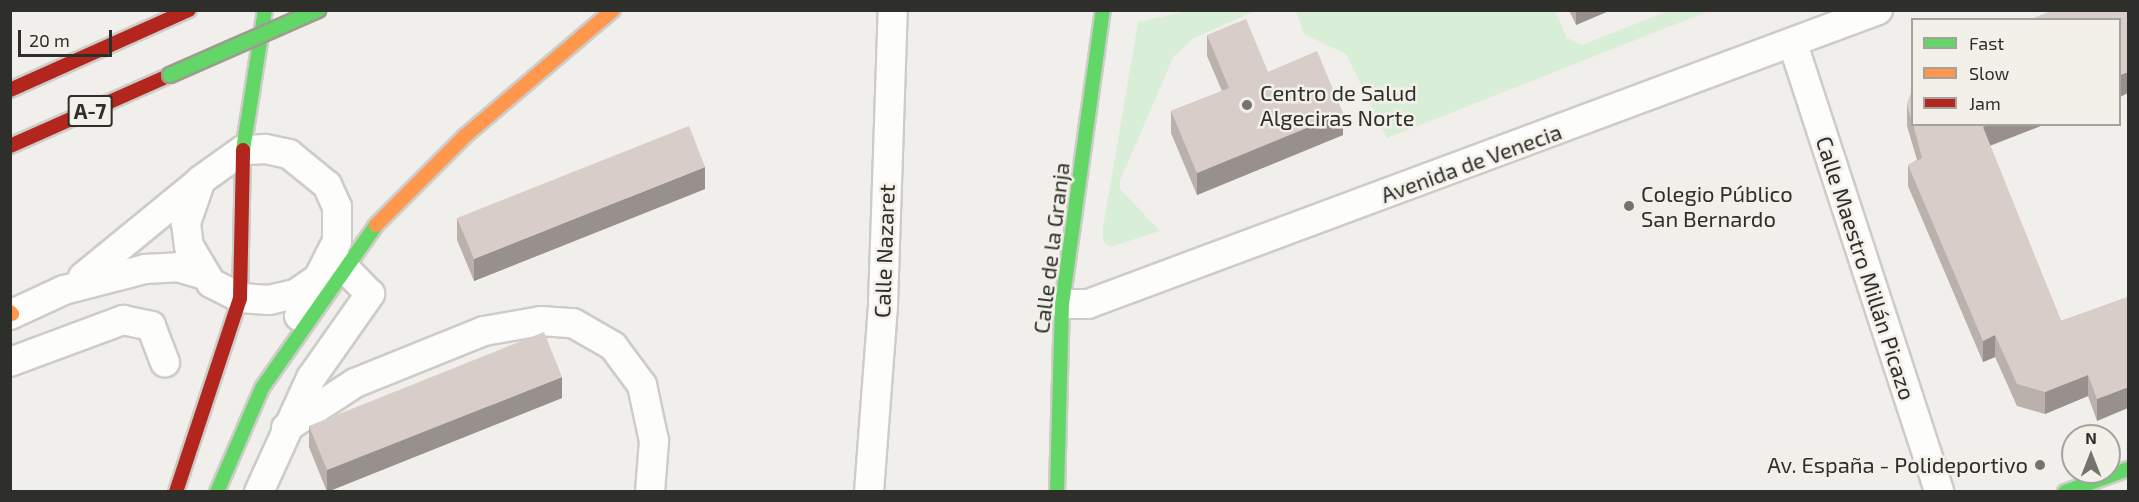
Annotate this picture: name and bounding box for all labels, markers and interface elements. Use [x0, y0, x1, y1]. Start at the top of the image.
scale bar [21, 18, 116, 56]
legend [1911, 18, 2121, 126]
text: 20 m [29, 29, 70, 51]
text: Fast [1969, 32, 2004, 54]
text: Slow [1969, 62, 2009, 84]
place label: Centro de Salud Algeciras Norte [1260, 79, 1417, 130]
text: Jam [1969, 92, 2001, 114]
road number: A-7 [68, 93, 112, 129]
marker: Centro de Salud Algeciras Norte [1238, 96, 1256, 114]
street label: Avenida de Venecia [1377, 118, 1565, 208]
street label: Calle Maestro Millán Picazo [1811, 133, 1921, 403]
street label: Calle de la Granja [1027, 161, 1075, 335]
place label: Colegio Público San Bernardo [1641, 180, 1793, 231]
street label: Calle Nazaret [868, 184, 900, 318]
marker: Colegio Público San Bernardo [1622, 199, 1636, 213]
north arrow [2061, 424, 2121, 484]
text: N [2085, 428, 2097, 447]
place label: Av. España - Polideportivo [1767, 452, 2028, 478]
marker: Av. España - Polideportivo [2033, 458, 2047, 472]

